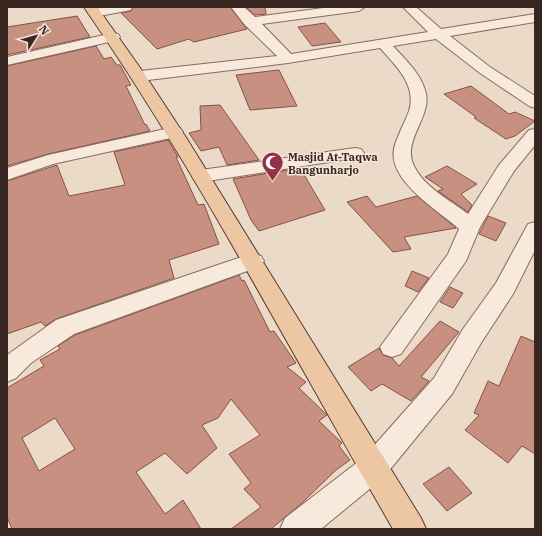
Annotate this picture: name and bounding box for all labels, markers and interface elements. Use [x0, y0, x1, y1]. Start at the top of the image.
north arrow [16, 16, 56, 56]
text: N [36, 22, 52, 38]
mosque icon: Masjid At-Taqwa Bangunharjo [259, 150, 285, 183]
place label: Masjid At-Taqwa Bangunharjo [288, 150, 378, 177]

